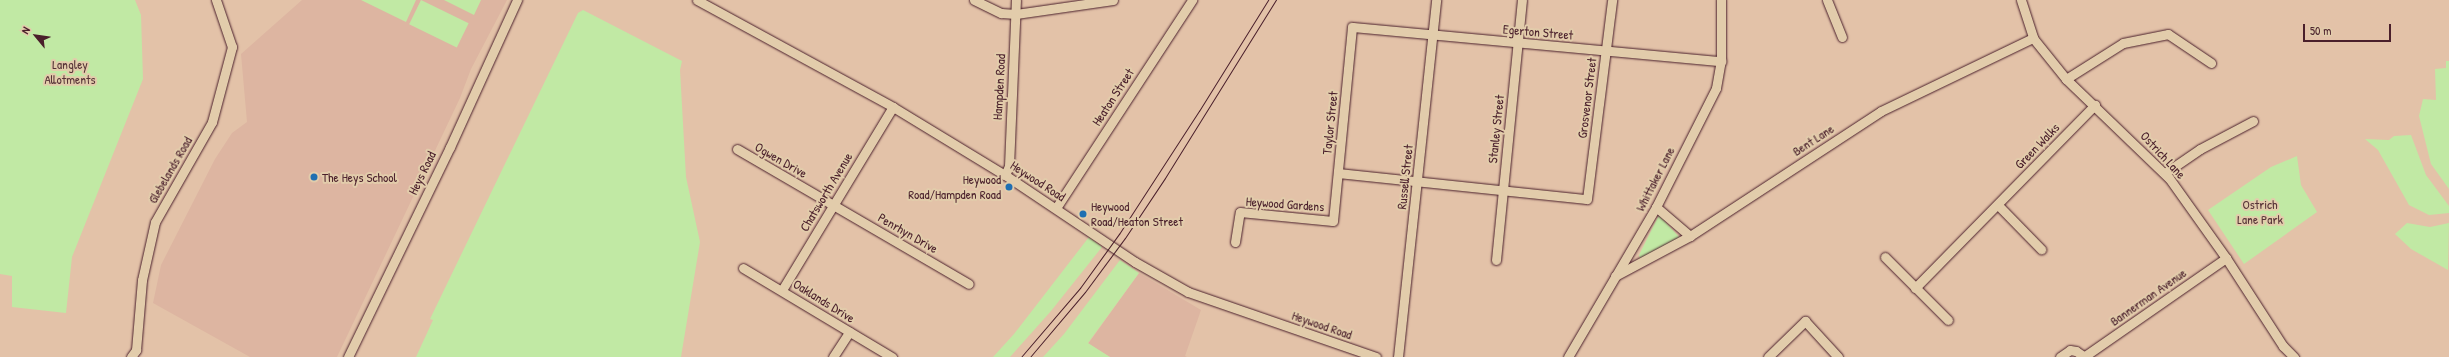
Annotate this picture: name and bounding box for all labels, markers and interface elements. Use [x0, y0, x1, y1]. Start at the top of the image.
north arrow [16, 16, 56, 56]
scale bar [2305, 16, 2393, 42]
street label: Egerton Street [1502, 21, 1574, 43]
text: 50 m [2310, 22, 2331, 39]
text: N [18, 24, 33, 36]
street label: Hampden Road [989, 54, 1009, 120]
park label: Langley Allotments [44, 57, 96, 88]
street label: Grosvenor Street [1574, 57, 1600, 139]
street label: Heaton Street [1089, 65, 1137, 129]
street label: Taylor Street [1319, 91, 1341, 155]
street label: Stanley Street [1485, 94, 1507, 164]
street label: Green Walks [2011, 120, 2063, 172]
street label: Bent Lane [1789, 121, 1837, 159]
street label: Ostrich Lane [2137, 128, 2189, 182]
street label: Glebelands Road [145, 134, 195, 206]
street label: Ogwen Drive [752, 139, 810, 181]
street label: Russell Street [1394, 144, 1416, 210]
street label: Whittaker Lane [1632, 144, 1678, 214]
street label: Heys Road [405, 149, 439, 197]
street label: Chatsworth Avenue [796, 150, 856, 234]
street label: Heywood Road [1007, 157, 1069, 205]
place label: The Heys School [322, 169, 397, 185]
marker: The Heys School [309, 172, 319, 182]
place label: Heywood Road/Hampden Road [908, 172, 1001, 203]
marker: Heywood Road/Hampden Road [1004, 182, 1014, 192]
street label: Heywood Gardens [1245, 193, 1325, 215]
park label: Ostrich Lane Park [2237, 197, 2283, 228]
place label: Heywood Road/Heaton Street [1091, 199, 1183, 230]
marker: Heywood Road/Heaton Street [1078, 209, 1088, 219]
street label: Penrhyn Drive [875, 210, 941, 256]
street label: Bannerman Avenue [2107, 265, 2189, 329]
street label: Oaklands Drive [790, 276, 858, 326]
street label: Heywood Road [1290, 307, 1354, 343]

